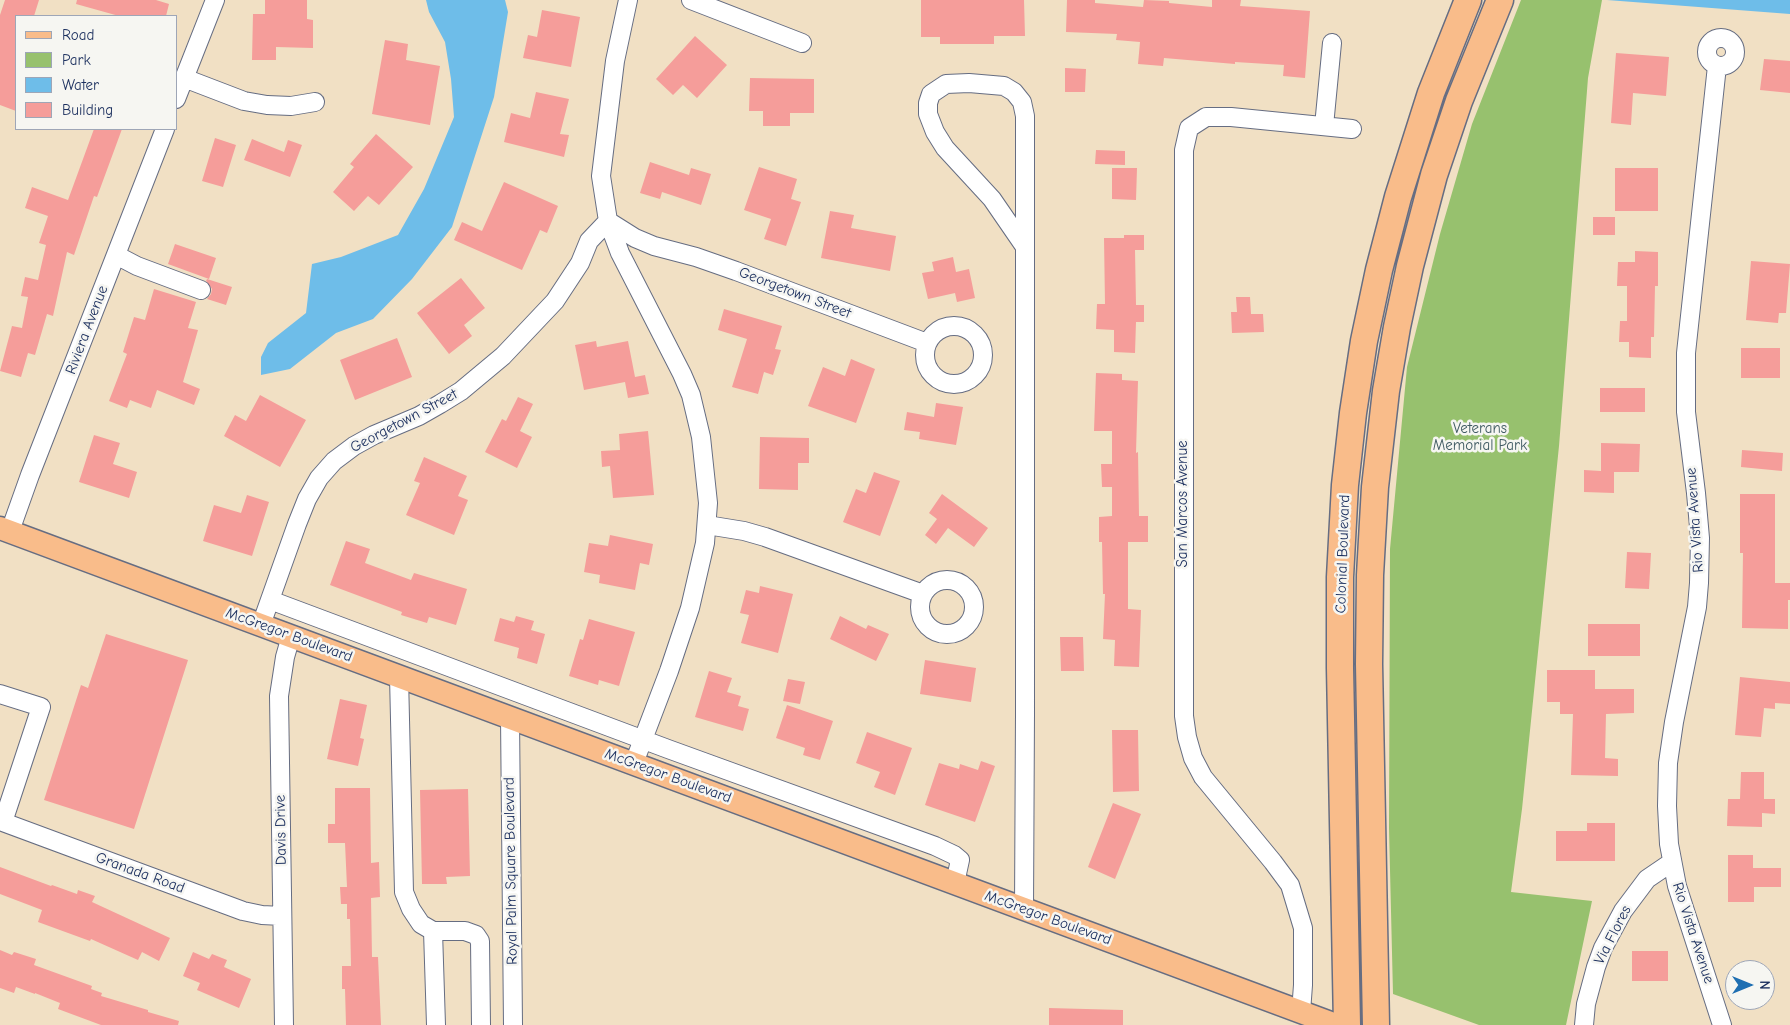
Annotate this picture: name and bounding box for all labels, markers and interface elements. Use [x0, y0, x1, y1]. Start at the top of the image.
legend [15, 15, 178, 130]
text: Road [62, 26, 94, 44]
text: Park [62, 51, 91, 69]
text: Water [62, 76, 99, 94]
text: Building [62, 101, 113, 119]
street label: Georgetown Street [736, 263, 854, 323]
street label: Riviera Avenue [62, 283, 112, 377]
street label: Georgetown Street [347, 385, 461, 457]
park label: Veterans Memorial Park [1433, 420, 1527, 455]
street label: San Marcos Avenue [1174, 440, 1192, 568]
street label: Rio Vista Avenue [1682, 467, 1708, 573]
street label: Colonial Boulevard [1332, 494, 1354, 614]
street label: McGregor Boulevard [223, 604, 355, 666]
street label: McGregor Boulevard [602, 745, 734, 807]
street label: Royal Palm Square Boulevard [500, 777, 522, 965]
street label: Davis Drive [271, 795, 291, 865]
street label: Granada Road [93, 849, 187, 897]
street label: Rio Vista Avenue [1668, 880, 1718, 986]
street label: McGregor Boulevard [982, 887, 1114, 949]
street label: Via Flores [1591, 903, 1635, 967]
north arrow [1725, 960, 1775, 1010]
text: N [1756, 980, 1773, 990]

